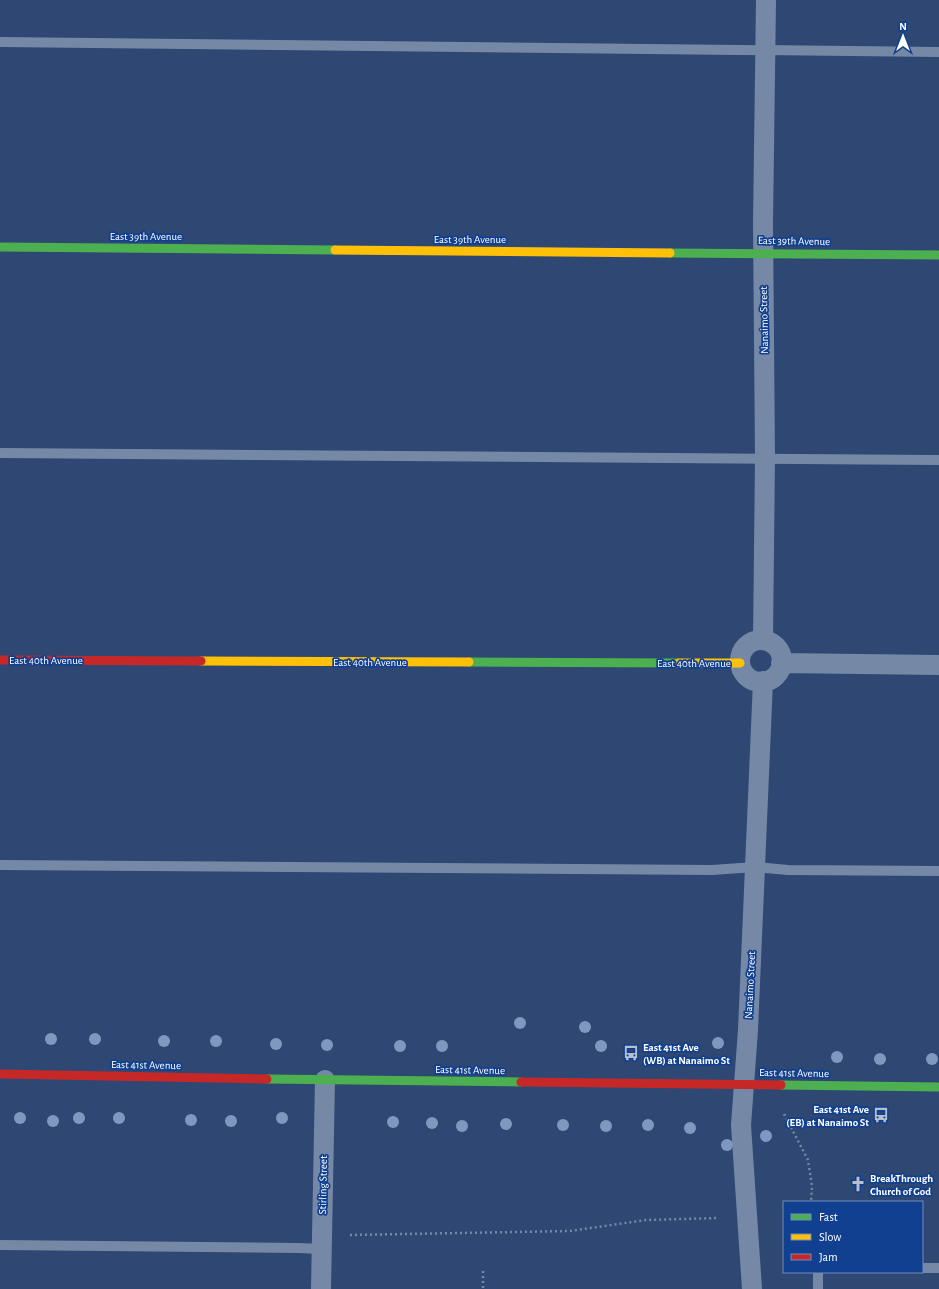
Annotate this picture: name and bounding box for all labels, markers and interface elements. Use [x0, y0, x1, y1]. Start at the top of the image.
north arrow [883, 16, 923, 56]
text: N [899, 21, 907, 32]
street label: East 39th Avenue [110, 231, 182, 242]
street label: East 39th Avenue [434, 234, 506, 245]
street label: East 39th Avenue [758, 235, 830, 247]
street label: Nanaimo Street [758, 286, 770, 354]
street label: East 40th Avenue [9, 655, 83, 666]
street label: East 40th Avenue [333, 657, 407, 668]
street label: East 40th Avenue [657, 658, 731, 669]
street label: Nanaimo Street [743, 950, 757, 1019]
place label: East 41st Ave (WB) at Nanaimo St [643, 1042, 730, 1066]
bus stop icon: East 41st Ave (WB) at Nanaimo St [622, 1044, 640, 1062]
street label: East 41st Avenue [111, 1059, 181, 1071]
street label: East 41st Avenue [435, 1064, 505, 1076]
street label: East 41st Avenue [759, 1067, 829, 1079]
place label: East 41st Ave (EB) at Nanaimo St [786, 1104, 869, 1128]
bus stop icon: East 41st Ave (EB) at Nanaimo St [872, 1106, 890, 1124]
street label: Stirling Street [317, 1155, 329, 1215]
place label: BreakThrough Church of God [870, 1173, 933, 1197]
church icon: BreakThrough Church of God [849, 1175, 867, 1193]
legend [783, 1201, 923, 1273]
text: Fast [819, 1211, 838, 1223]
text: Slow [819, 1231, 841, 1243]
text: Jam [819, 1251, 838, 1263]

